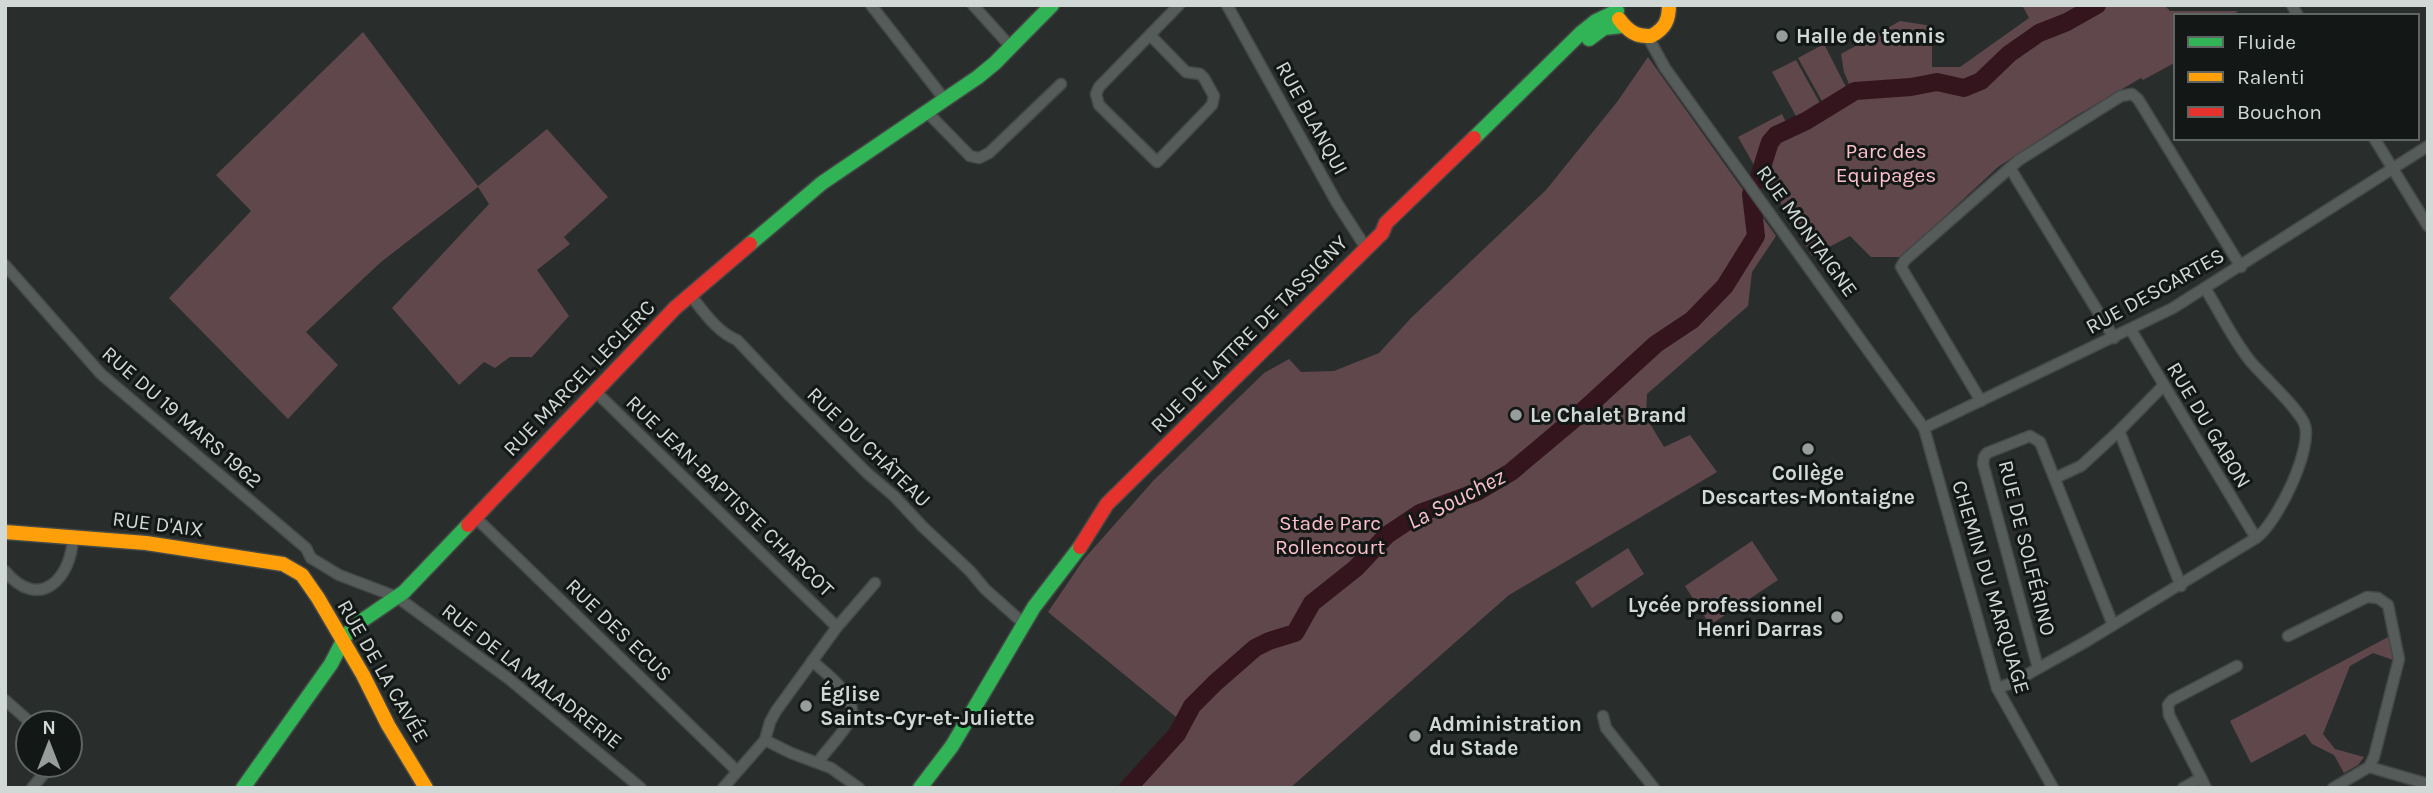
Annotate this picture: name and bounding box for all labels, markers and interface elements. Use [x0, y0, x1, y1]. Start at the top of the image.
legend [2174, 14, 2419, 140]
place label: Halle de tennis [1796, 24, 1945, 48]
marker: Halle de tennis [1774, 28, 1790, 44]
text: Fluide [2237, 30, 2296, 54]
street label: RUE BLANQUI [1271, 57, 1353, 179]
text: Ralenti [2237, 65, 2305, 89]
text: Bouchon [2237, 100, 2322, 124]
park label: Parc des Equipages [1836, 139, 1936, 187]
street label: RUE MONTAIGNE [1751, 161, 1863, 301]
street label: RUE DE LATTRE DE TASSIGNY [1145, 230, 1353, 438]
street label: RUE DESCARTES [2082, 243, 2228, 339]
street label: RUE MARCEL LECLERC [498, 295, 660, 461]
street label: RUE DU 19 MARS 1962 [97, 341, 267, 493]
street label: RUE DU GABON [2162, 358, 2256, 492]
street label: RUE DU CHÂTEAU [802, 382, 936, 512]
street label: RUE JEAN-BAPTISTE CHARCOT [621, 390, 839, 602]
place label: Le Chalet Brand [1530, 403, 1687, 427]
marker: Le Chalet Brand [1508, 407, 1524, 423]
marker: Collège Descartes-Montaigne [1800, 441, 1816, 457]
street label: RUE DE SOLFÉRINO [1994, 458, 2060, 638]
place label: Collège Descartes-Montaigne [1701, 461, 1915, 509]
water label: La Souchez [1403, 463, 1510, 535]
street label: CHEMIN DU MARQUAGE [1947, 477, 2035, 697]
street label: RUE D'AIX [111, 507, 205, 541]
park label: Stade Parc Rollencourt [1275, 511, 1385, 559]
street label: RUE DES ECUS [561, 574, 677, 686]
place label: Lycée professionnel Henri Darras [1628, 593, 1823, 641]
street label: RUE DE LA CAVÉE [332, 595, 434, 747]
street label: RUE DE LA MALADRERIE [437, 598, 627, 754]
marker: Lycée professionnel Henri Darras [1829, 609, 1845, 625]
place label: Église Saints-Cyr-et-Juliette [820, 680, 1035, 730]
marker: Église Saints-Cyr-et-Juliette [798, 698, 814, 714]
north arrow [14, 709, 84, 779]
place label: Administration du Stade [1429, 712, 1582, 760]
text: N [42, 717, 56, 739]
marker: Administration du Stade [1407, 728, 1423, 744]

